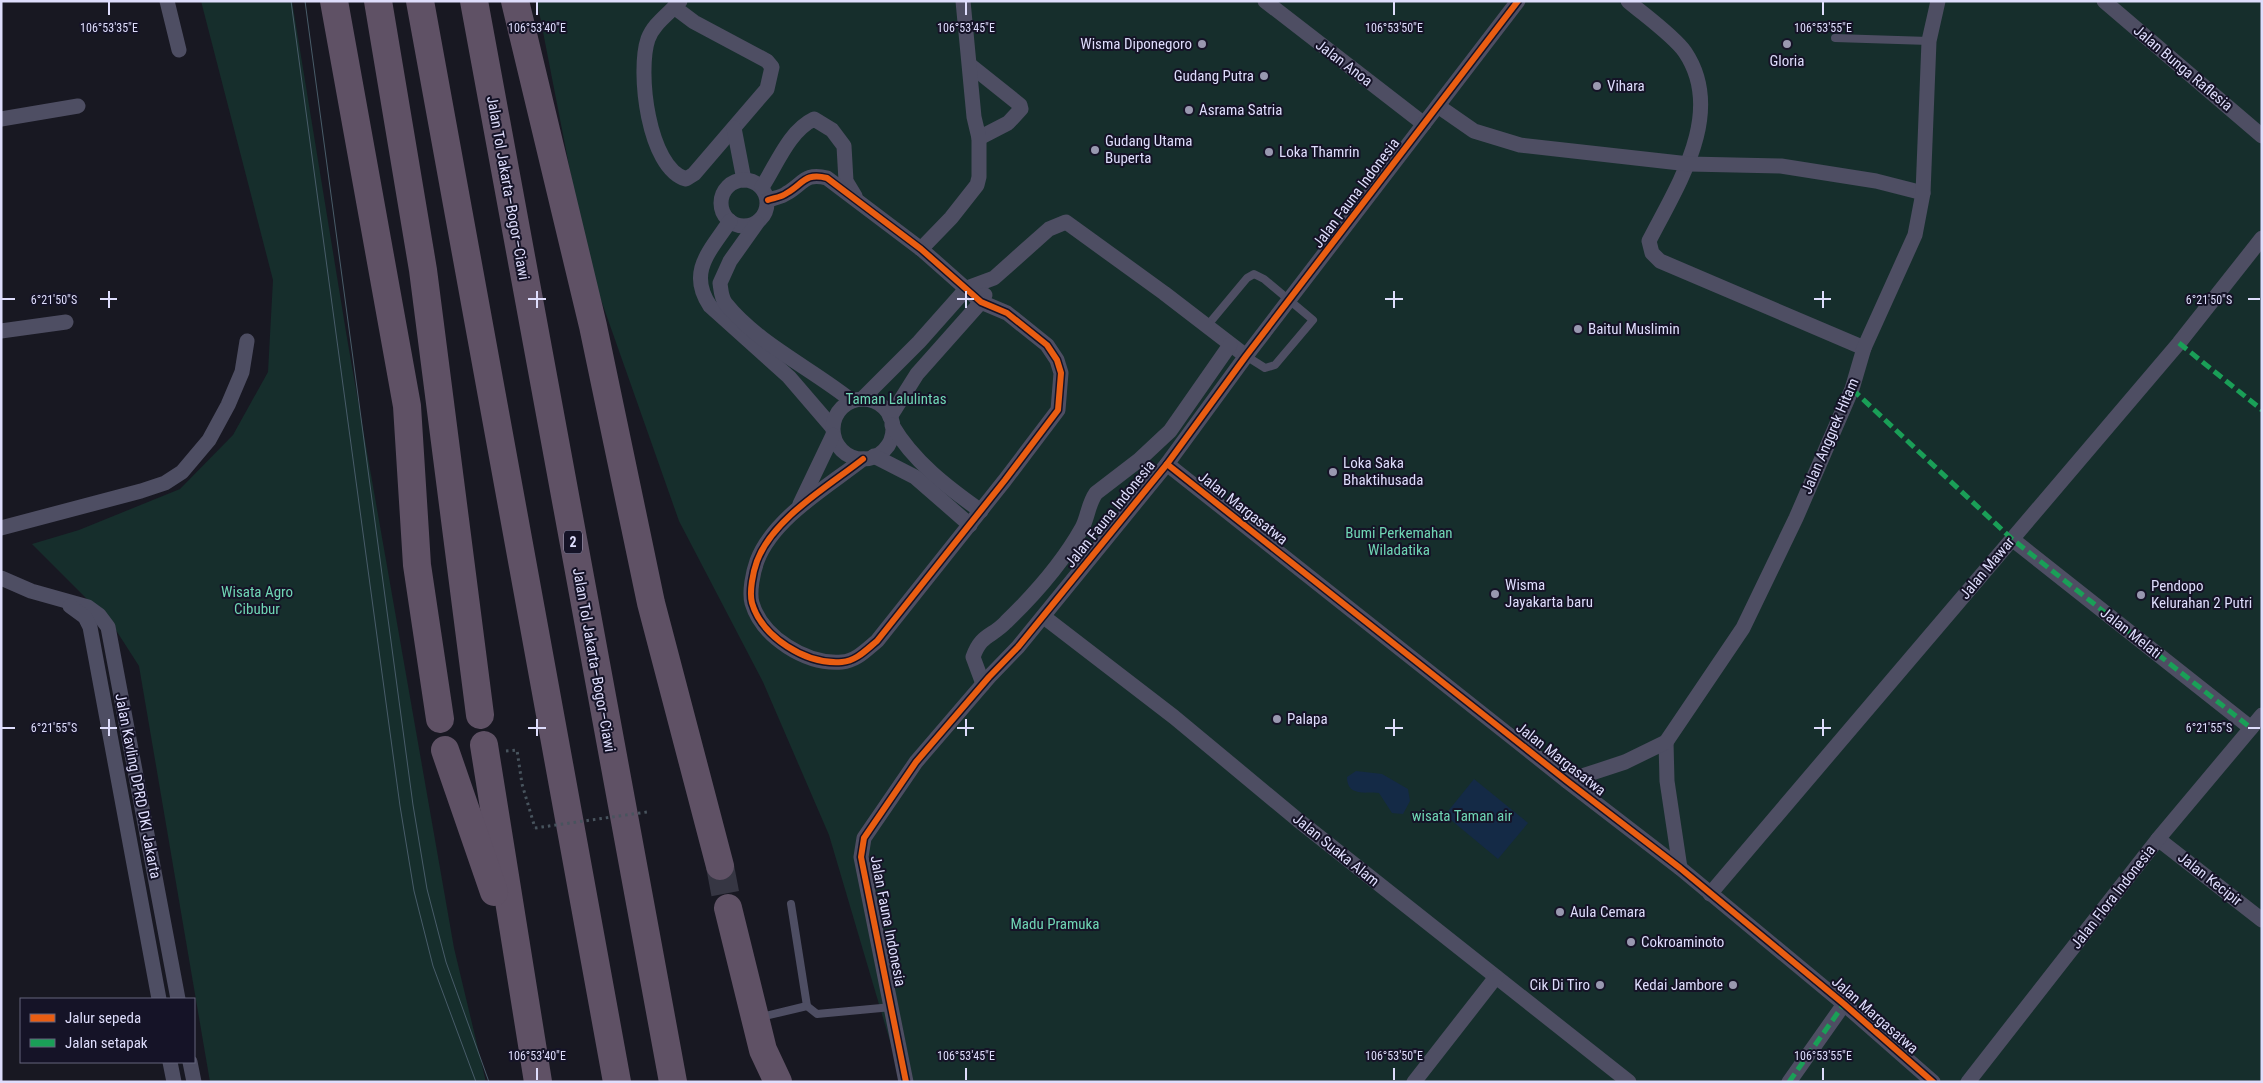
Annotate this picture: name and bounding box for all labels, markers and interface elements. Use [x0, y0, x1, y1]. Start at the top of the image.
text: 106°53'35"E [80, 21, 138, 35]
text: 106°53'40"E [508, 21, 566, 35]
text: 106°53'45"E [937, 21, 995, 35]
text: 106°53'50"E [1365, 21, 1423, 35]
text: 106°53'55"E [1794, 21, 1852, 35]
street label: Jalan Bunga Raflesia [2130, 21, 2236, 115]
place label: Wisma Diponegoro [1080, 35, 1192, 53]
street label: Jalan Anoa [1312, 36, 1376, 90]
marker: Wisma Diponegoro [1196, 38, 1208, 50]
marker: Gloria [1781, 38, 1793, 50]
place label: Gloria [1769, 52, 1805, 70]
place label: Gudang Putra [1174, 67, 1254, 85]
marker: Gudang Putra [1258, 70, 1270, 82]
place label: Vihara [1607, 77, 1645, 95]
marker: Vihara [1591, 80, 1603, 92]
street label: Jalan Tol Jakarta–Bogor–Ciawi [483, 95, 533, 281]
place label: Asrama Satria [1199, 101, 1282, 119]
marker: Asrama Satria [1183, 104, 1195, 116]
place label: Gudang Utama Buperta [1105, 132, 1192, 167]
street label: Jalan Fauna Indonesia [1309, 135, 1403, 251]
place label: Loka Thamrin [1279, 143, 1360, 161]
marker: Gudang Utama Buperta [1089, 144, 1101, 156]
marker: Loka Thamrin [1263, 146, 1275, 158]
text: 6°21'50"S [31, 293, 77, 307]
text: 6°21'50"S [2186, 293, 2232, 307]
place label: Baitul Muslimin [1588, 320, 1680, 338]
marker: Baitul Muslimin [1572, 323, 1584, 335]
street label: Jalan Anggrek Hitam [1798, 375, 1862, 497]
park label: Taman Lalulintas [846, 390, 947, 408]
place label: Loka Saka Bhaktihusada [1343, 454, 1423, 489]
street label: Jalan Fauna Indonesia [1061, 457, 1159, 571]
marker: Loka Saka Bhaktihusada [1327, 466, 1339, 478]
street label: Jalan Margasatwa [1195, 467, 1291, 549]
park label: Bumi Perkemahan Wiladatika [1345, 524, 1453, 559]
road number: 2 [564, 530, 582, 554]
street label: Jalan Mawar [1956, 533, 2019, 603]
street label: Jalan Tol Jakarta–Bogor–Ciawi [569, 567, 619, 753]
place label: Wisma Jayakarta baru [1505, 576, 1593, 611]
place label: Pendopo Kelurahan 2 Putri [2151, 577, 2252, 612]
park label: Wisata Agro Cibubur [221, 583, 293, 618]
marker: Wisma Jayakarta baru [1489, 588, 1501, 600]
marker: Pendopo Kelurahan 2 Putri [2135, 589, 2147, 601]
street label: Jalan Melati [2097, 604, 2165, 662]
street label: Jalan Kavling DPRD DKI Jakarta [111, 692, 165, 880]
place label: Palapa [1287, 710, 1328, 728]
marker: Palapa [1271, 713, 1283, 725]
street label: Jalan Margasatwa [1513, 718, 1609, 800]
text: 6°21'55"S [31, 721, 77, 735]
text: 6°21'55"S [2186, 721, 2232, 735]
park label: wisata Taman air [1412, 807, 1513, 825]
street label: Jalan Suaka Alam [1289, 810, 1383, 890]
street label: Jalan Flora Indonesia [2067, 842, 2159, 952]
street label: Jalan Kecipir [2174, 848, 2246, 910]
street label: Jalan Fauna Indonesia [866, 854, 910, 988]
place label: Aula Cemara [1570, 903, 1645, 921]
marker: Aula Cemara [1554, 906, 1566, 918]
park label: Madu Pramuka [1011, 915, 1099, 933]
place label: Cokroaminoto [1641, 933, 1724, 951]
marker: Cokroaminoto [1625, 936, 1637, 948]
street label: Jalan Margasatwa [1828, 973, 1922, 1057]
place label: Cik Di Tiro [1529, 976, 1590, 994]
place label: Kedai Jambore [1634, 976, 1723, 994]
marker: Cik Di Tiro [1594, 979, 1606, 991]
marker: Kedai Jambore [1727, 979, 1739, 991]
legend [20, 998, 195, 1063]
text: Jalur sepeda [65, 1009, 141, 1027]
text: Jalan setapak [65, 1034, 148, 1052]
text: 106°53'40"E [508, 1049, 566, 1063]
text: 106°53'45"E [937, 1049, 995, 1063]
text: 106°53'50"E [1365, 1049, 1423, 1063]
text: 106°53'55"E [1794, 1049, 1852, 1063]

